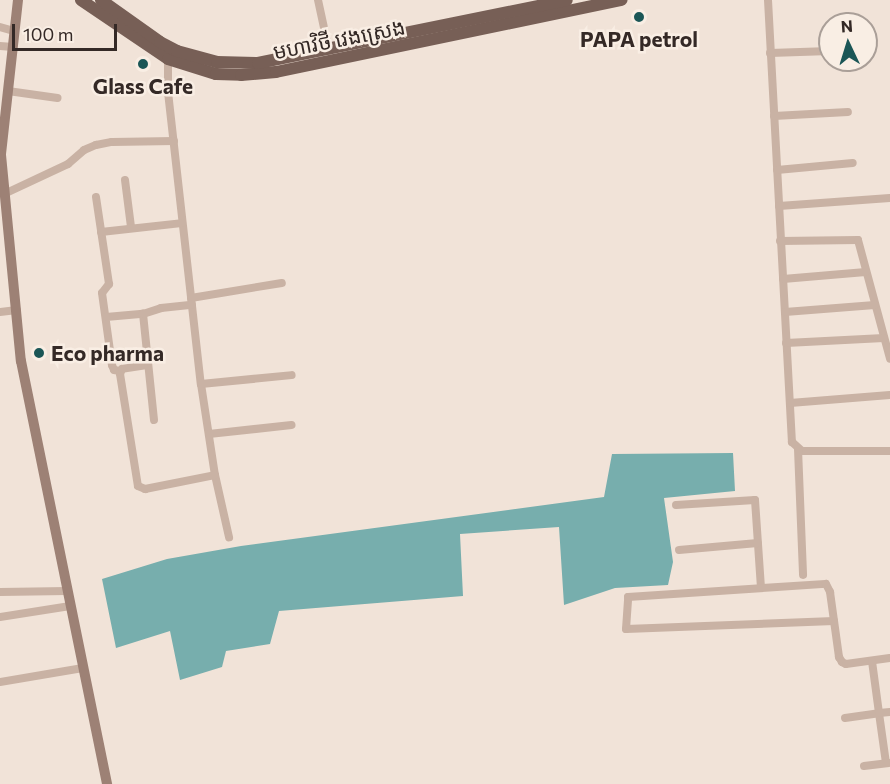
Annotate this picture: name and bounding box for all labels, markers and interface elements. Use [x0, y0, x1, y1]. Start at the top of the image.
marker: PAPA petrol [632, 10, 646, 24]
scale bar [15, 12, 120, 50]
north arrow [818, 12, 878, 72]
street label: មហាវិថី វេងស្រេង [271, 14, 407, 64]
text: N [840, 16, 853, 35]
text: 100 m [23, 23, 73, 45]
place label: PAPA petrol [580, 26, 698, 52]
marker: Glass Cafe [136, 57, 150, 71]
place label: Glass Cafe [93, 73, 193, 99]
place label: Eco pharma [51, 340, 164, 366]
marker: Eco pharma [32, 346, 46, 360]

